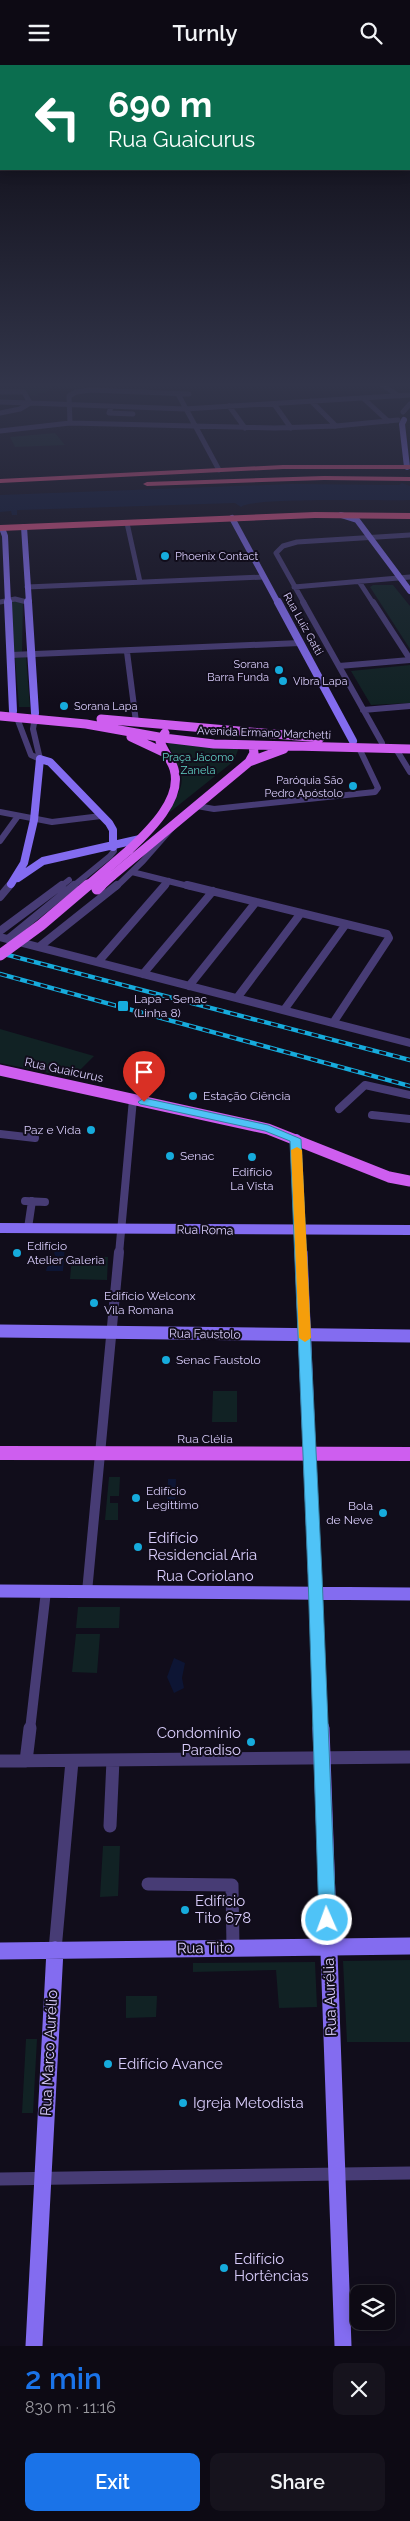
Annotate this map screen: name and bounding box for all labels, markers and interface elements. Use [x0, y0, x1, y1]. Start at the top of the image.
icon: menu [25, 19, 53, 47]
icon: search [357, 19, 385, 47]
text: Turnly [172, 20, 238, 46]
text: 690 m [108, 84, 212, 125]
icon: left [25, 85, 90, 150]
text: Rua Guaicurus [108, 126, 255, 152]
marker: Phoenix Contact [159, 550, 171, 562]
place label: Phoenix Contact [175, 550, 259, 563]
street label: Rua Luiz Gatti [280, 590, 326, 658]
place label: Sorana Barra Funda [207, 658, 269, 684]
marker: Sorana Barra Funda [273, 664, 285, 676]
marker: Vibra Lapa [277, 675, 289, 687]
place label: Vibra Lapa [293, 675, 347, 688]
marker: Sorana Lapa [58, 700, 70, 712]
place label: Sorana Lapa [74, 700, 137, 713]
street label: Avenida Ermano Marchetti [197, 724, 331, 742]
park label: Praça Jácomo Zanela [162, 751, 234, 777]
place label: Paróquia São Pedro Apóstolo [265, 774, 343, 800]
marker: Paróquia São Pedro Apóstolo [347, 780, 359, 792]
place label: Lapa - Senac (Linha 8) [134, 992, 208, 1020]
marker: Lapa - Senac (Linha 8) [116, 999, 130, 1013]
pin [123, 1051, 165, 1102]
street label: Rua Guaicurus [23, 1055, 105, 1085]
icon: arrive [130, 1058, 158, 1086]
place label: Estação Ciência [203, 1089, 291, 1103]
marker: Estação Ciência [187, 1090, 199, 1102]
place label: Paz e Vida [24, 1123, 81, 1137]
marker: Paz e Vida [85, 1124, 97, 1136]
place label: Senac [180, 1149, 215, 1163]
marker: Senac [164, 1150, 176, 1162]
marker: Edifício La Vista [246, 1151, 258, 1163]
place label: Edifício La Vista [230, 1165, 274, 1193]
street label: Rua Roma [176, 1223, 234, 1237]
place label: Edifício Atelier Galeria [27, 1239, 105, 1267]
marker: Edifício Atelier Galeria [11, 1247, 23, 1259]
place label: Edifício Welconx Vila Romana [104, 1289, 196, 1317]
marker: Edifício Welconx Vila Romana [88, 1297, 100, 1309]
street label: Rua Faustolo [169, 1326, 241, 1342]
place label: Senac Faustolo [176, 1353, 261, 1367]
marker: Senac Faustolo [160, 1354, 172, 1366]
street label: Rua Clélia [177, 1432, 233, 1446]
place label: Edifício Legittimo [146, 1484, 199, 1512]
marker: Edifício Legittimo [130, 1492, 142, 1504]
place label: Bola de Neve [326, 1499, 373, 1527]
marker: Bola de Neve [377, 1507, 389, 1519]
place label: Edifício Residencial Aria [148, 1529, 257, 1564]
marker: Edifício Residencial Aria [132, 1541, 144, 1553]
street label: Rua Coriolano [156, 1567, 254, 1585]
place label: Condomínio Paradiso [157, 1724, 241, 1759]
marker: Condomínio Paradiso [245, 1736, 257, 1748]
place label: Edifício Tito 678 [195, 1892, 251, 1927]
position arrow [300, 1893, 352, 1945]
marker: Edifício Tito 678 [179, 1904, 191, 1916]
street label: Rua Tito [177, 1939, 233, 1957]
street label: Rua Aurélia [320, 1958, 340, 2036]
street label: Rua Marco Aurélio [37, 1989, 61, 2117]
place label: Edifício Avance [118, 2055, 223, 2073]
marker: Edifício Avance [102, 2058, 114, 2070]
place label: Igreja Metodista [193, 2094, 304, 2112]
marker: Igreja Metodista [177, 2097, 189, 2109]
place label: Edifício Hortências [234, 2250, 309, 2285]
marker: Edifício Hortências [218, 2262, 230, 2274]
map controls [350, 2285, 395, 2330]
button: layers [350, 2285, 395, 2330]
text: 2 min [25, 2361, 102, 2396]
button: close [333, 2363, 385, 2415]
text: 830 m · 11:16 [25, 2398, 116, 2417]
button: Exit [25, 2453, 200, 2511]
button: Share [210, 2453, 385, 2511]

